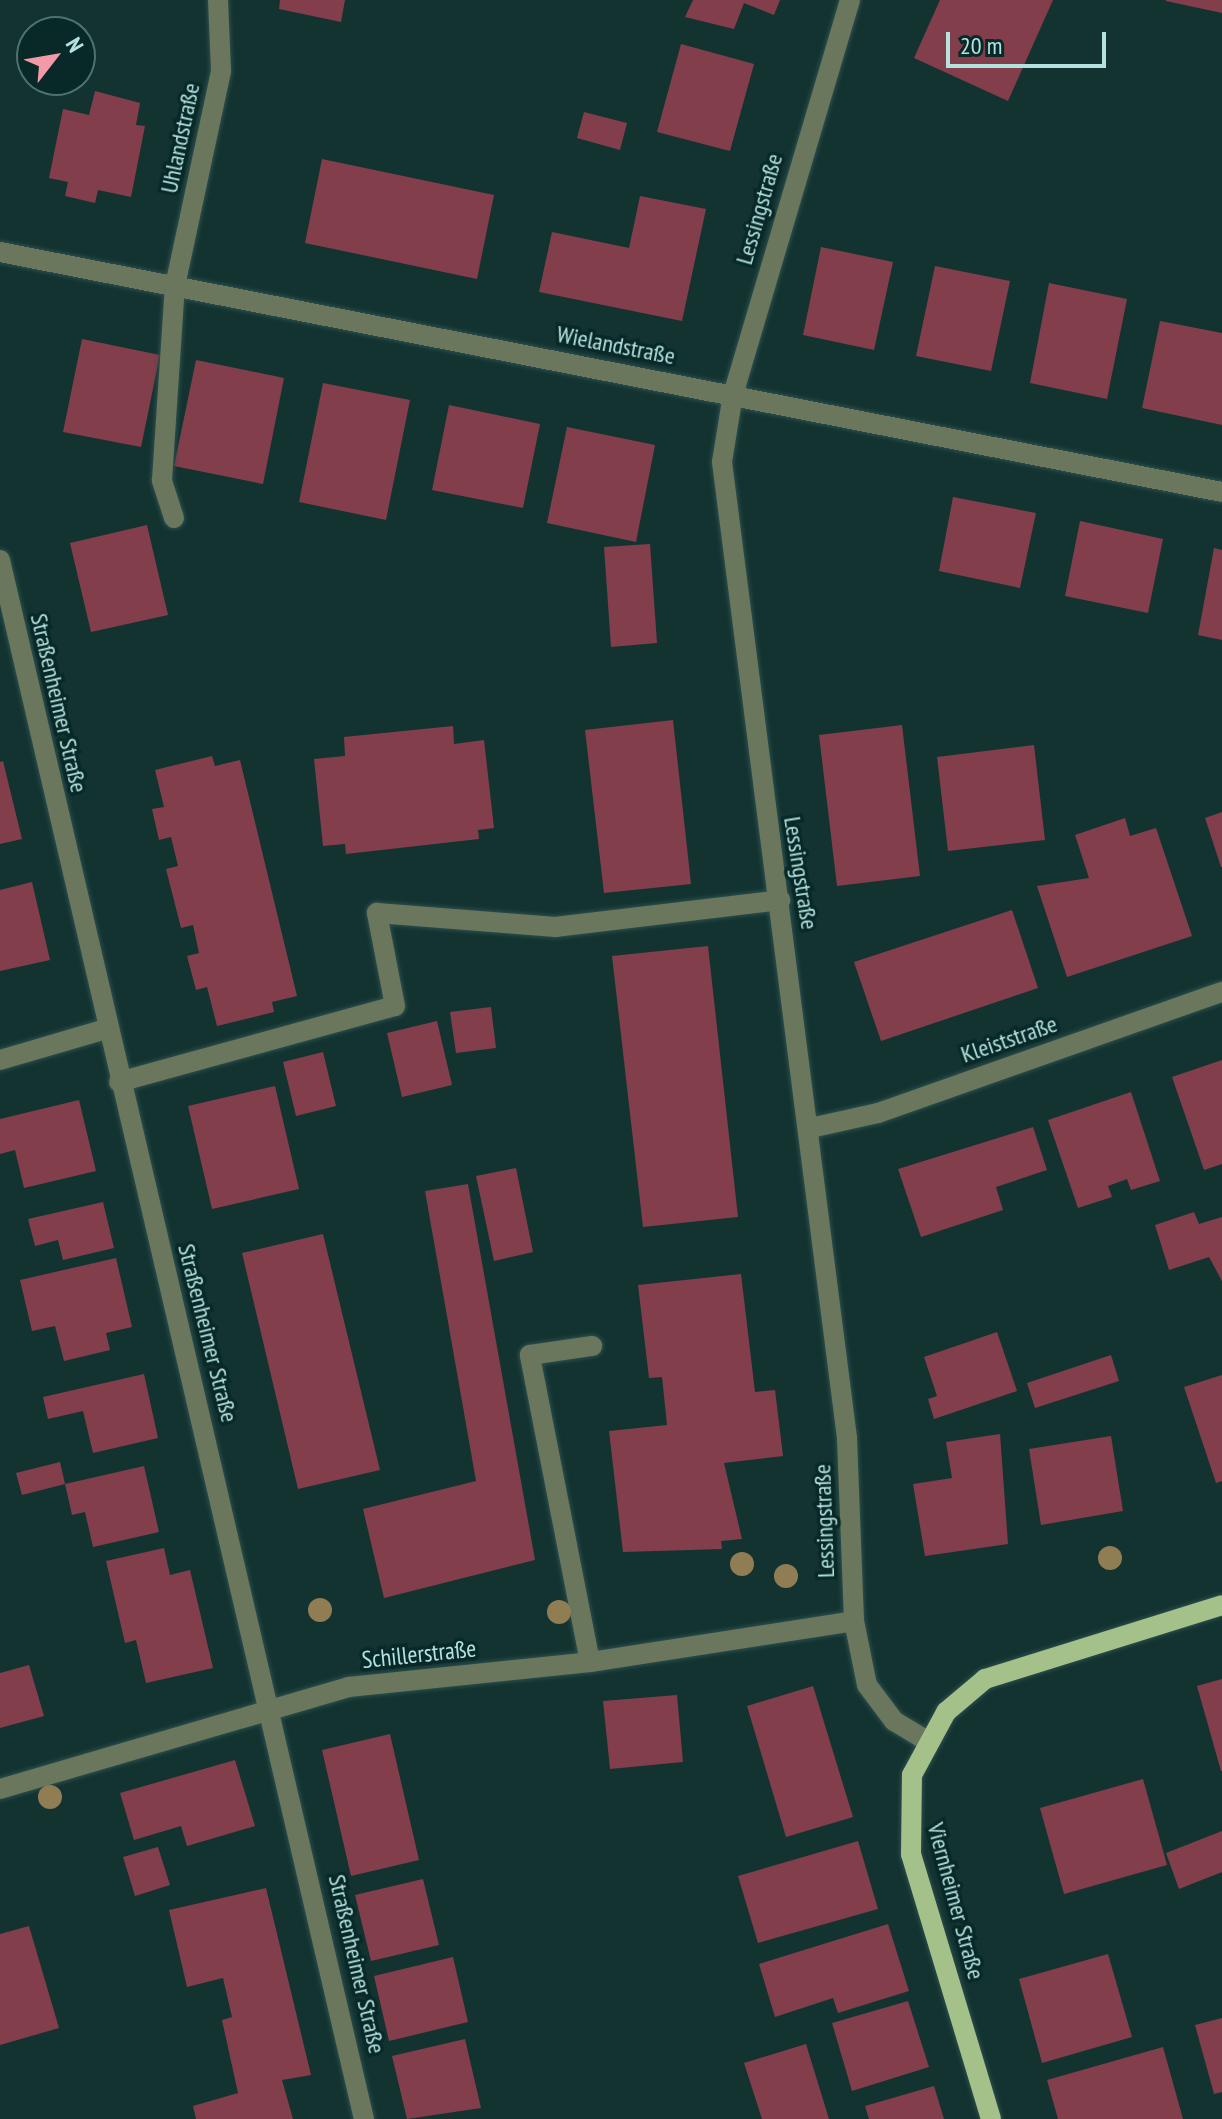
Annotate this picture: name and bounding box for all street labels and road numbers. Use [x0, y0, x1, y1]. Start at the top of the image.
street label: Uhlandstraße [154, 80, 206, 196]
street label: Lessingstraße [729, 150, 789, 268]
street label: Wielandstraße [554, 319, 678, 371]
street label: Straßenheimer Straße [24, 611, 94, 795]
street label: Lessingstraße [778, 815, 824, 931]
street label: Kleiststraße [957, 1009, 1061, 1069]
street label: Straßenheimer Straße [172, 1241, 244, 1425]
street label: Lessingstraße [808, 1464, 840, 1578]
street label: Schillerstraße [360, 1634, 478, 1674]
street label: Viernheimer Straße [921, 1820, 991, 1982]
street label: Straßenheimer Straße [322, 1872, 392, 2056]

